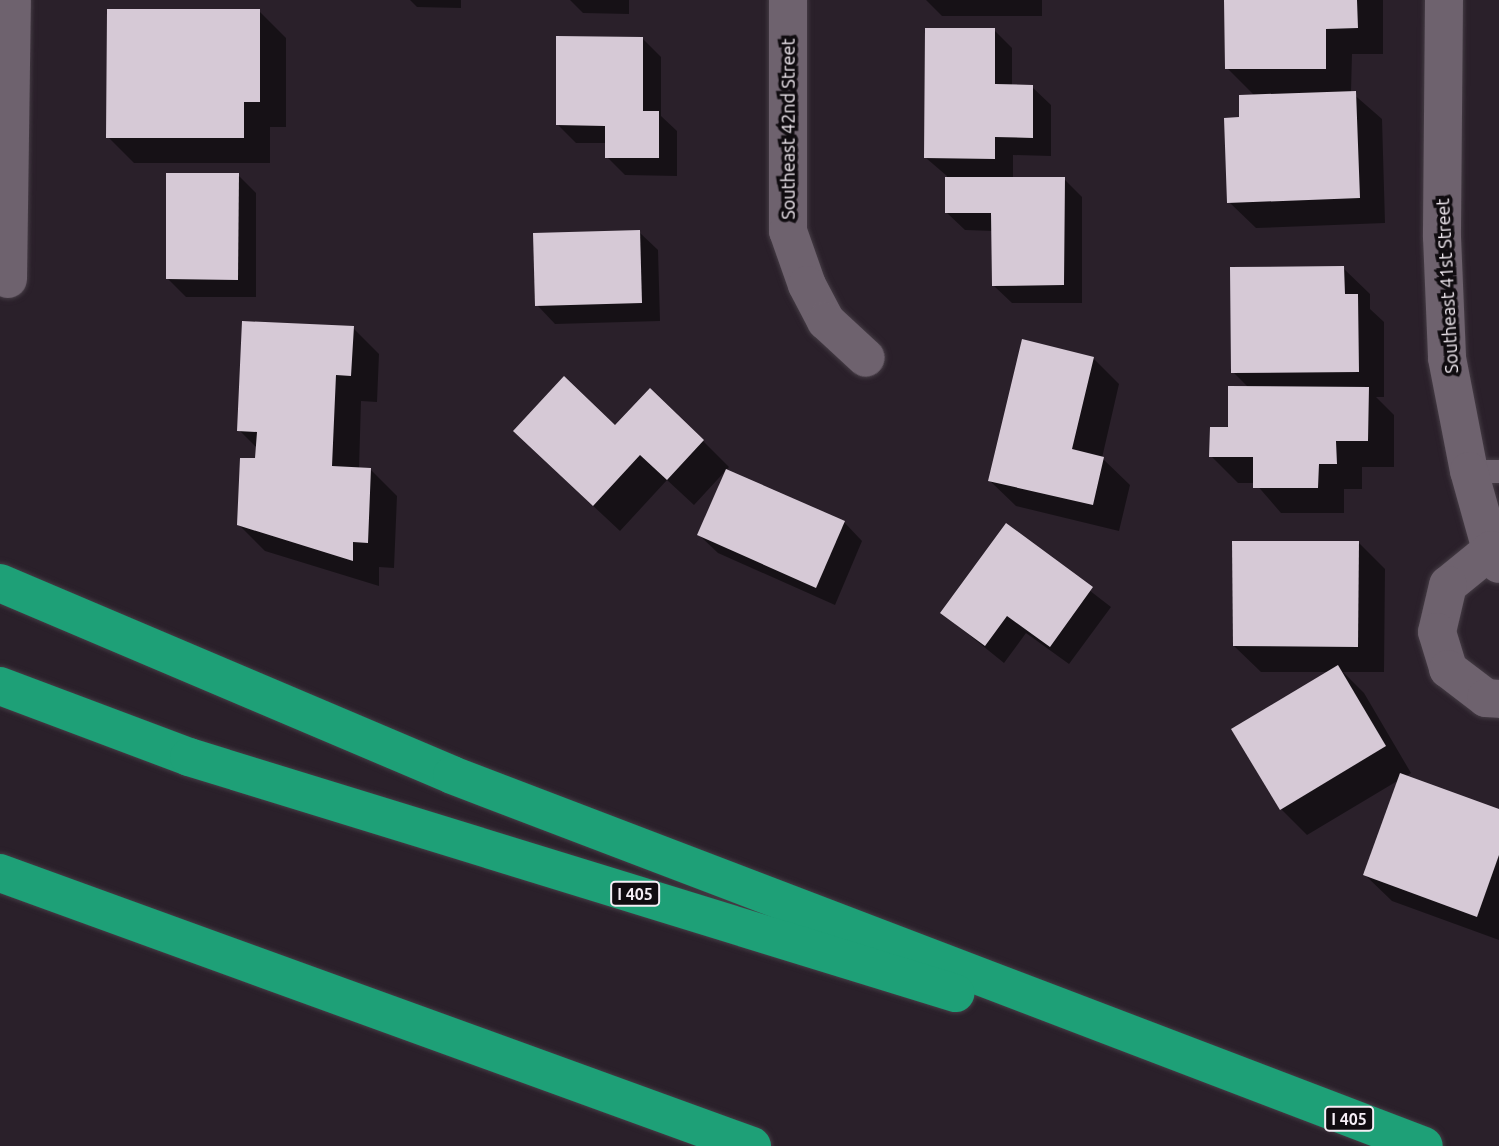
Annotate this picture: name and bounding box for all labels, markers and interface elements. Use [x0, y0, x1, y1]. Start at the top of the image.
street label: Southeast 42nd Street [777, 38, 799, 220]
street label: Southeast 41st Street [1432, 198, 1462, 374]
road number: I 405 [609, 881, 661, 906]
road number: I 405 [1323, 1106, 1375, 1132]

